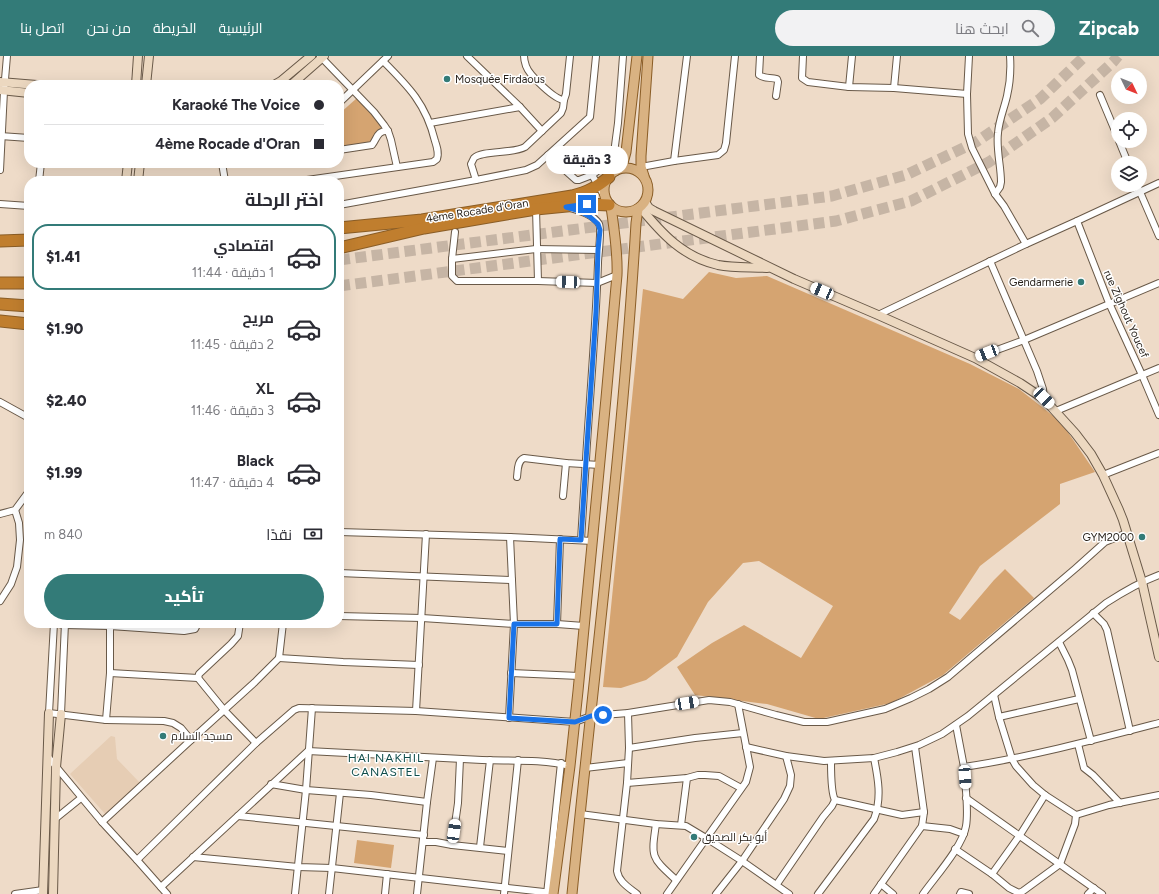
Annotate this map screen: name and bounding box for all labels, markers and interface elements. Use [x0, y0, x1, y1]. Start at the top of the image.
search box [775, 10, 1055, 46]
icon: search [1019, 17, 1041, 39]
text: Zipcab [1079, 17, 1139, 40]
text: اتصل بنا [20, 20, 65, 37]
text: من نحن [87, 20, 131, 37]
text: الخريطة [153, 20, 197, 37]
text: الرئيسية [219, 20, 263, 37]
text: ابحث هنا [955, 20, 1009, 38]
north arrow [1111, 68, 1147, 104]
map controls [1111, 68, 1147, 192]
place label: Mosquée Firdaous [455, 73, 545, 86]
marker: Mosquée Firdaous [442, 74, 452, 84]
text: Karaoké The Voice [172, 96, 300, 114]
button: locate [1111, 112, 1147, 148]
text: 4ème Rocade d'Oran [155, 135, 300, 153]
callout: 3 دقيقة [546, 146, 628, 174]
text: 3 دقيقة [563, 152, 611, 167]
button: layers [1111, 156, 1147, 192]
text: اختر الرحلة [245, 189, 324, 211]
route end [578, 195, 596, 213]
street label: 4ème Rocade d'Oran [425, 196, 529, 226]
text: اقتصادي [214, 237, 274, 255]
icon: car [286, 239, 322, 275]
text: $1.41 [46, 248, 81, 266]
text: 1 دقيقة · 11:44 [192, 265, 274, 280]
street label: rue Zighout Youcef [1101, 268, 1152, 361]
car [556, 276, 580, 288]
place label: Gendarmerie [1009, 276, 1073, 289]
marker: Gendarmerie [1076, 277, 1086, 287]
car [809, 281, 835, 301]
text: مريح [242, 309, 274, 327]
icon: car [286, 311, 322, 347]
text: $1.90 [46, 320, 83, 338]
text: 2 دقيقة · 11:45 [190, 337, 274, 352]
car [974, 343, 1000, 363]
text: XL [256, 380, 274, 398]
icon: car [286, 383, 322, 419]
car [1031, 385, 1057, 411]
text: $2.40 [46, 392, 86, 410]
text: 3 دقيقة · 11:46 [191, 403, 274, 418]
text: Black [237, 452, 274, 470]
icon: car [286, 455, 322, 491]
text: $1.99 [46, 464, 82, 482]
text: 4 دقيقة · 11:47 [190, 475, 274, 490]
icon: cash [302, 523, 324, 545]
text: نقدًا [266, 526, 292, 544]
text: 840 m [44, 527, 83, 542]
place label: GYM2000 [1082, 531, 1134, 544]
marker: GYM2000 [1137, 532, 1147, 542]
button: تأكيد [44, 574, 324, 620]
car [674, 695, 700, 711]
route start [594, 706, 612, 724]
place label: مسجد السلام [171, 730, 232, 744]
marker: مسجد السلام [158, 731, 168, 741]
district label: HAI NAKHIL CANASTEL [348, 751, 424, 779]
car [958, 765, 972, 789]
car [446, 818, 462, 844]
place label: أبو بكر الصديق [702, 830, 767, 844]
marker: أبو بكر الصديق [689, 832, 699, 842]

